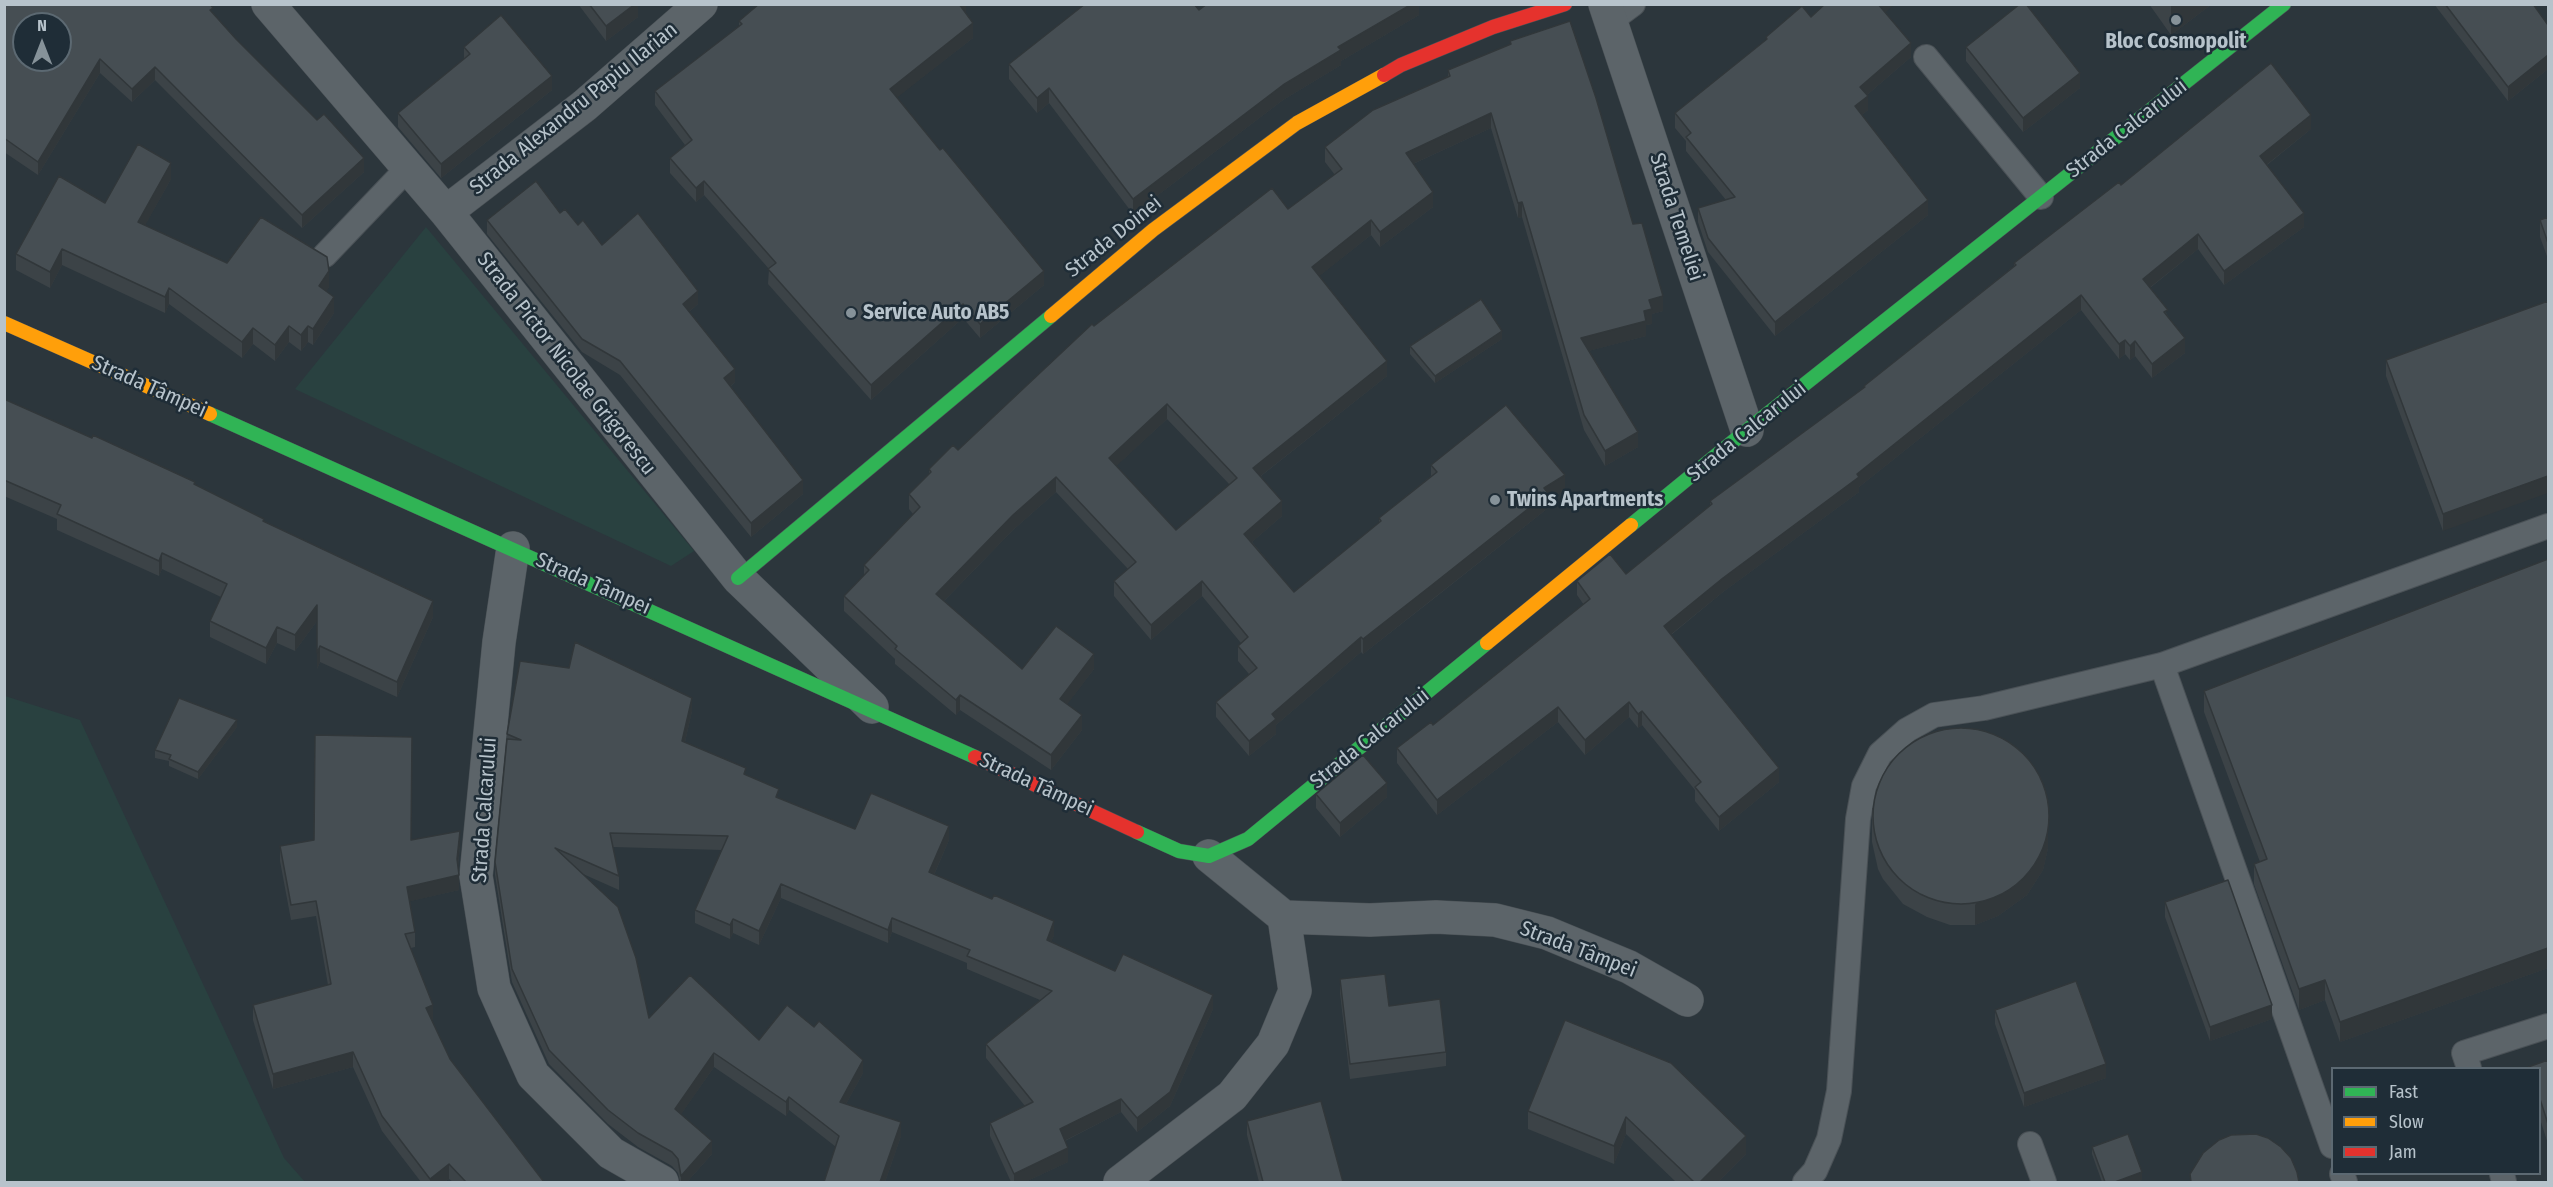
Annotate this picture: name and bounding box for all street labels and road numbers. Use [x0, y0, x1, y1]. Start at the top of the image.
street label: Strada Alexandru Papiu Ilarian [465, 17, 683, 201]
street label: Strada Calcarului [2062, 74, 2192, 184]
street label: Strada Temeliei [1644, 150, 1708, 284]
street label: Strada Doinei [1061, 191, 1167, 283]
street label: Strada Pictor Nicolae Grigorescu [471, 248, 661, 480]
street label: Strada Tâmpei [88, 351, 210, 423]
street label: Strada Calcarului [1682, 376, 1812, 488]
street label: Strada Tâmpei [532, 548, 654, 620]
street label: Strada Calcarului [1305, 683, 1435, 795]
street label: Strada Calcarului [467, 736, 503, 884]
street label: Strada Tâmpei [975, 748, 1097, 822]
street label: Strada Tâmpei [1516, 916, 1640, 984]

